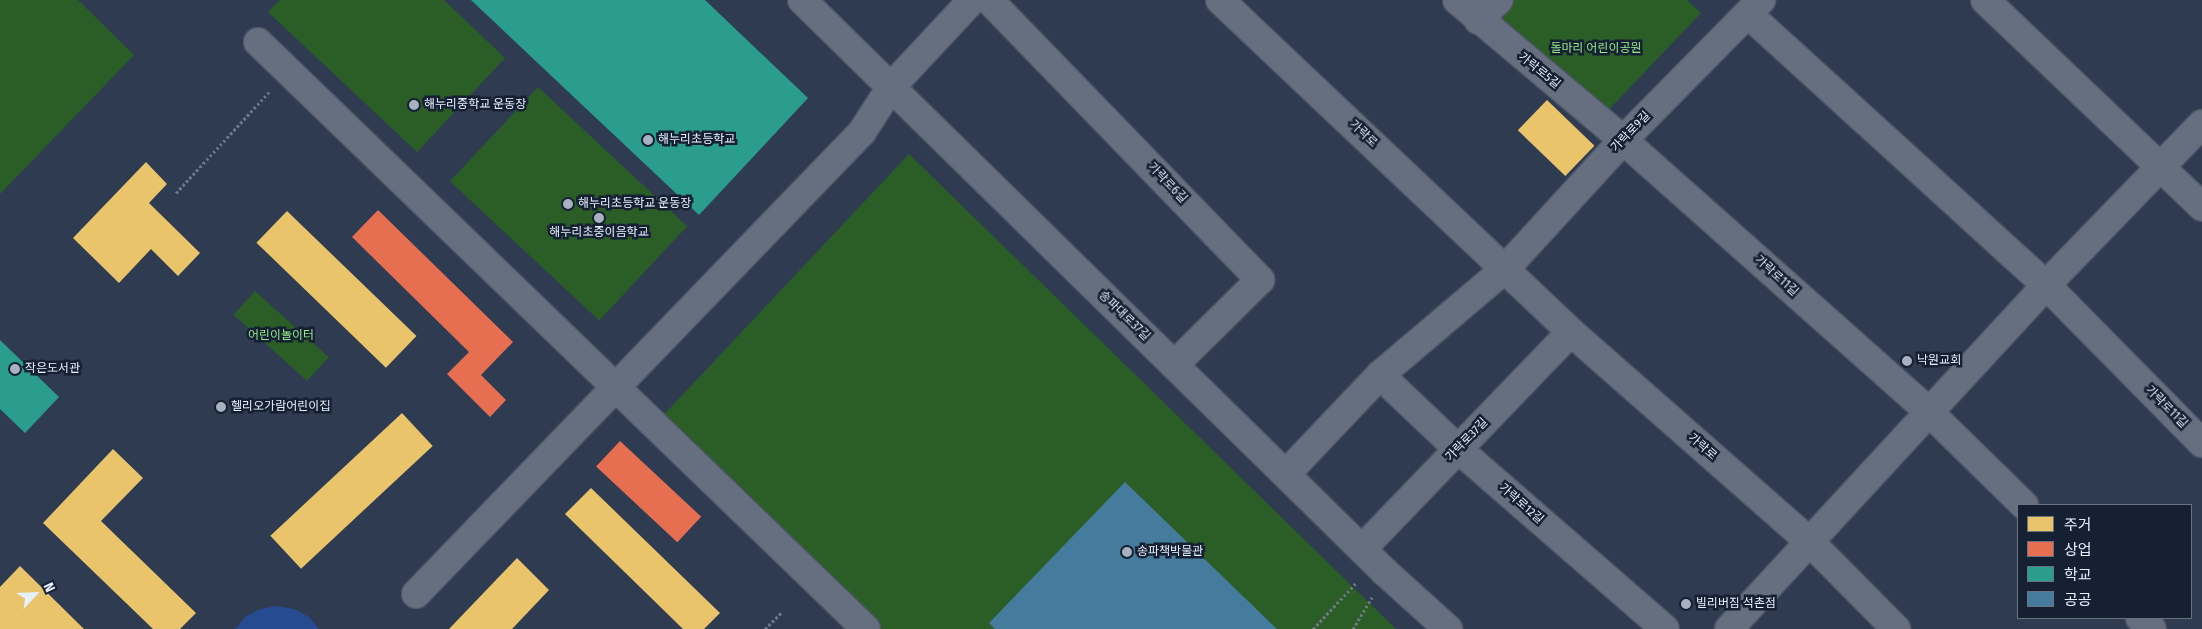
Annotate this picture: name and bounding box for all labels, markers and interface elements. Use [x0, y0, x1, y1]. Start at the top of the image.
park label: 돌마리 어린이공원 [1550, 42, 1642, 56]
street label: 가락로5길 [1515, 50, 1563, 92]
place label: 해누리중학교 운동장 [424, 98, 526, 112]
marker: 해누리중학교 운동장 [408, 99, 420, 111]
street label: 가락로9길 [1608, 109, 1654, 155]
street label: 가락로 [1346, 117, 1380, 151]
place label: 해누리초등학교 [658, 133, 735, 147]
marker: 해누리초등학교 [642, 134, 654, 146]
street label: 가락로6길 [1144, 160, 1190, 206]
place label: 해누리초등학교 운동장 [578, 197, 691, 211]
marker: 해누리초등학교 운동장 [562, 198, 574, 210]
marker: 해누리초중이음학교 [593, 212, 605, 224]
place label: 해누리초중이음학교 [549, 226, 649, 240]
street label: 가락로11길 [1751, 253, 1801, 299]
street label: 송파대로37길 [1095, 288, 1153, 344]
park label: 어린이놀이터 [248, 329, 314, 343]
place label: 낙원교회 [1917, 354, 1961, 368]
marker: 낙원교회 [1901, 355, 1913, 367]
place label: 작은도서관 [25, 362, 80, 376]
marker: 작은도서관 [9, 363, 21, 375]
street label: 가락로11길 [2142, 383, 2190, 431]
place label: 헬리오가람어린이집 [231, 400, 330, 414]
marker: 헬리오가람어린이집 [215, 401, 227, 413]
street label: 가락로37길 [1443, 415, 1491, 465]
street label: 가락로 [1685, 431, 1719, 463]
street label: 가락로12길 [1496, 481, 1546, 527]
legend [2017, 504, 2192, 619]
text: 주거 [2064, 516, 2092, 534]
text: 상업 [2064, 541, 2092, 559]
place label: 송파책박물관 [1137, 545, 1203, 559]
marker: 송파책박물관 [1121, 546, 1133, 558]
text: 학교 [2064, 566, 2092, 584]
north arrow [10, 569, 60, 619]
text: N [40, 580, 59, 595]
text: 공공 [2064, 591, 2092, 609]
place label: 빌리버짐 석촌점 [1696, 597, 1776, 611]
marker: 빌리버짐 석촌점 [1680, 598, 1692, 610]

